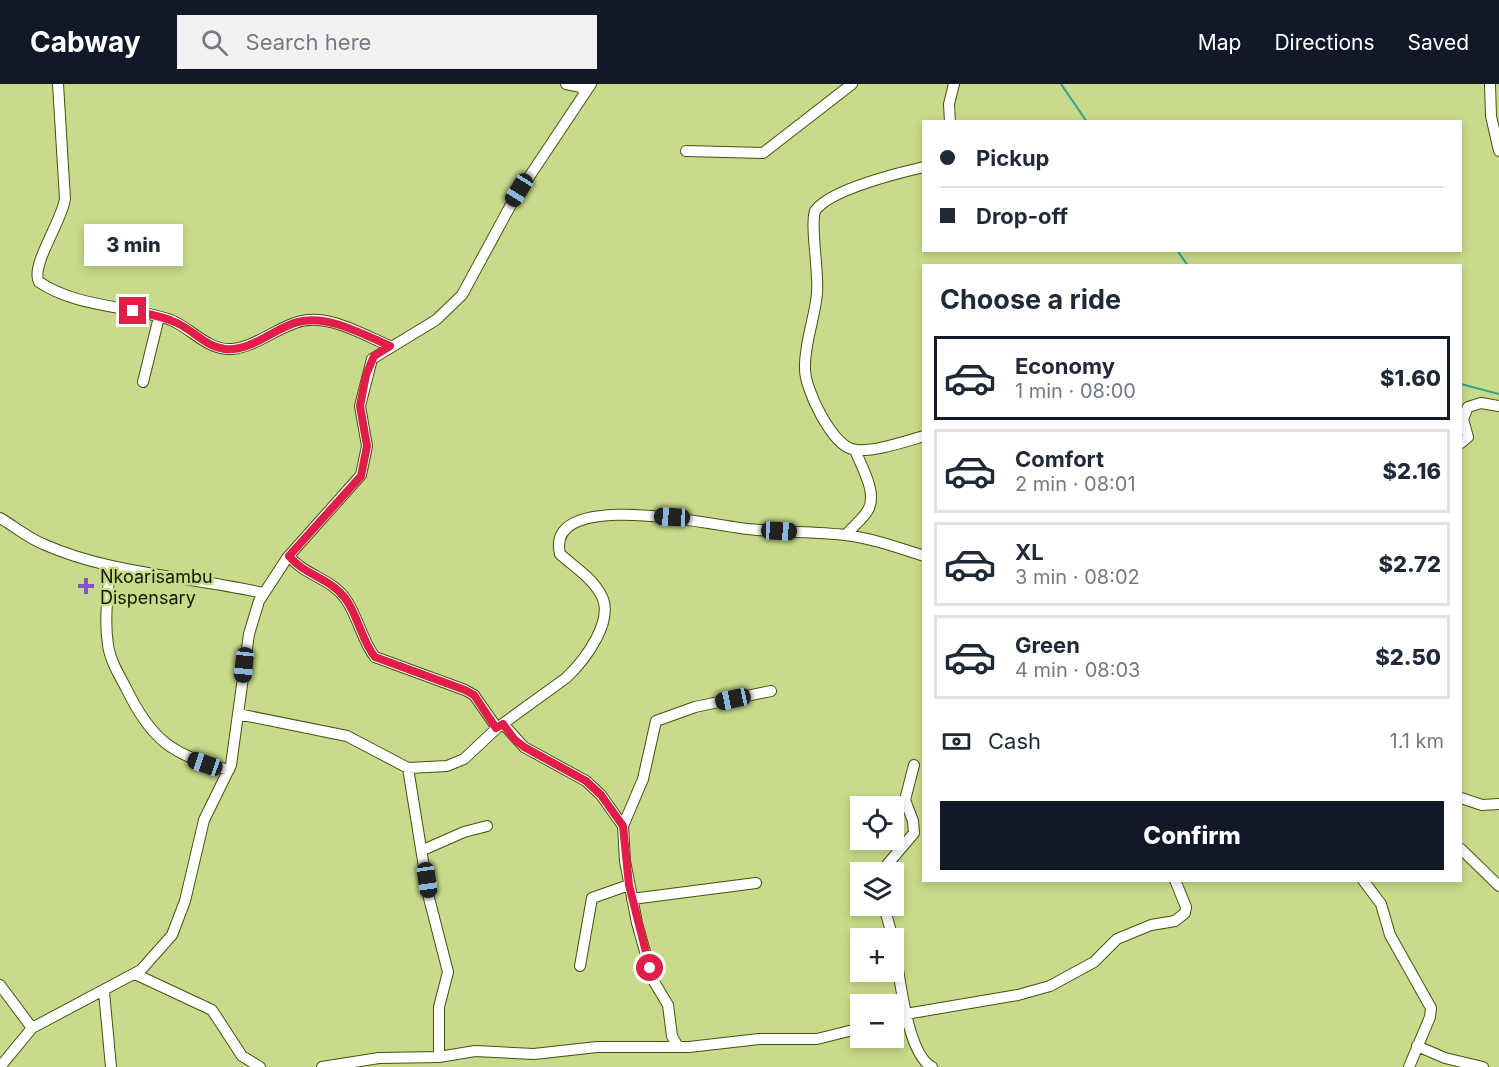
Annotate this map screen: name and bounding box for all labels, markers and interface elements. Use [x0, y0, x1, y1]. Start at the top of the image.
search box [177, 15, 597, 69]
text: Cabway [30, 25, 141, 59]
icon: search [198, 26, 231, 59]
text: Search here [246, 29, 371, 55]
text: Map [1198, 30, 1241, 55]
text: Directions [1274, 30, 1375, 55]
text: Saved [1408, 30, 1469, 55]
text: Pickup [976, 145, 1050, 171]
car [502, 170, 536, 210]
text: Drop-off [976, 203, 1068, 229]
callout: 3 min [84, 224, 182, 266]
text: 3 min [106, 233, 161, 257]
text: Choose a ride [940, 283, 1121, 316]
route end [119, 297, 146, 324]
icon: car [943, 351, 997, 405]
text: Economy [1015, 353, 1115, 379]
text: $1.60 [1380, 365, 1441, 391]
text: 1 min · 08:00 [1015, 379, 1136, 403]
icon: car [943, 444, 997, 498]
text: Comfort [1015, 446, 1104, 472]
text: $2.16 [1382, 458, 1441, 484]
text: 2 min · 08:01 [1015, 472, 1136, 496]
car [654, 507, 690, 527]
car [761, 521, 797, 541]
icon: car [943, 537, 997, 591]
text: XL [1015, 539, 1044, 565]
text: $2.72 [1378, 551, 1441, 577]
text: 3 min · 08:02 [1015, 565, 1140, 589]
place label: Nkoarisambu Dispensary [100, 566, 213, 608]
marker: Nkoarisambu Dispensary [77, 577, 95, 595]
icon: car [943, 630, 997, 684]
text: Green [1015, 632, 1080, 658]
text: $2.50 [1375, 644, 1441, 670]
car [233, 646, 255, 684]
text: 4 min · 08:03 [1015, 658, 1140, 682]
car [714, 686, 752, 712]
icon: cash [940, 725, 973, 758]
text: Cash [988, 728, 1041, 754]
text: 1.1 km [1390, 729, 1444, 753]
car [185, 750, 225, 778]
map controls [850, 796, 904, 1048]
button: locate [850, 796, 904, 850]
button: Confirm [940, 801, 1444, 870]
car [416, 861, 438, 899]
button: layers [850, 862, 904, 916]
button: + [850, 928, 904, 982]
route start [636, 954, 663, 981]
button: − [850, 994, 904, 1048]

